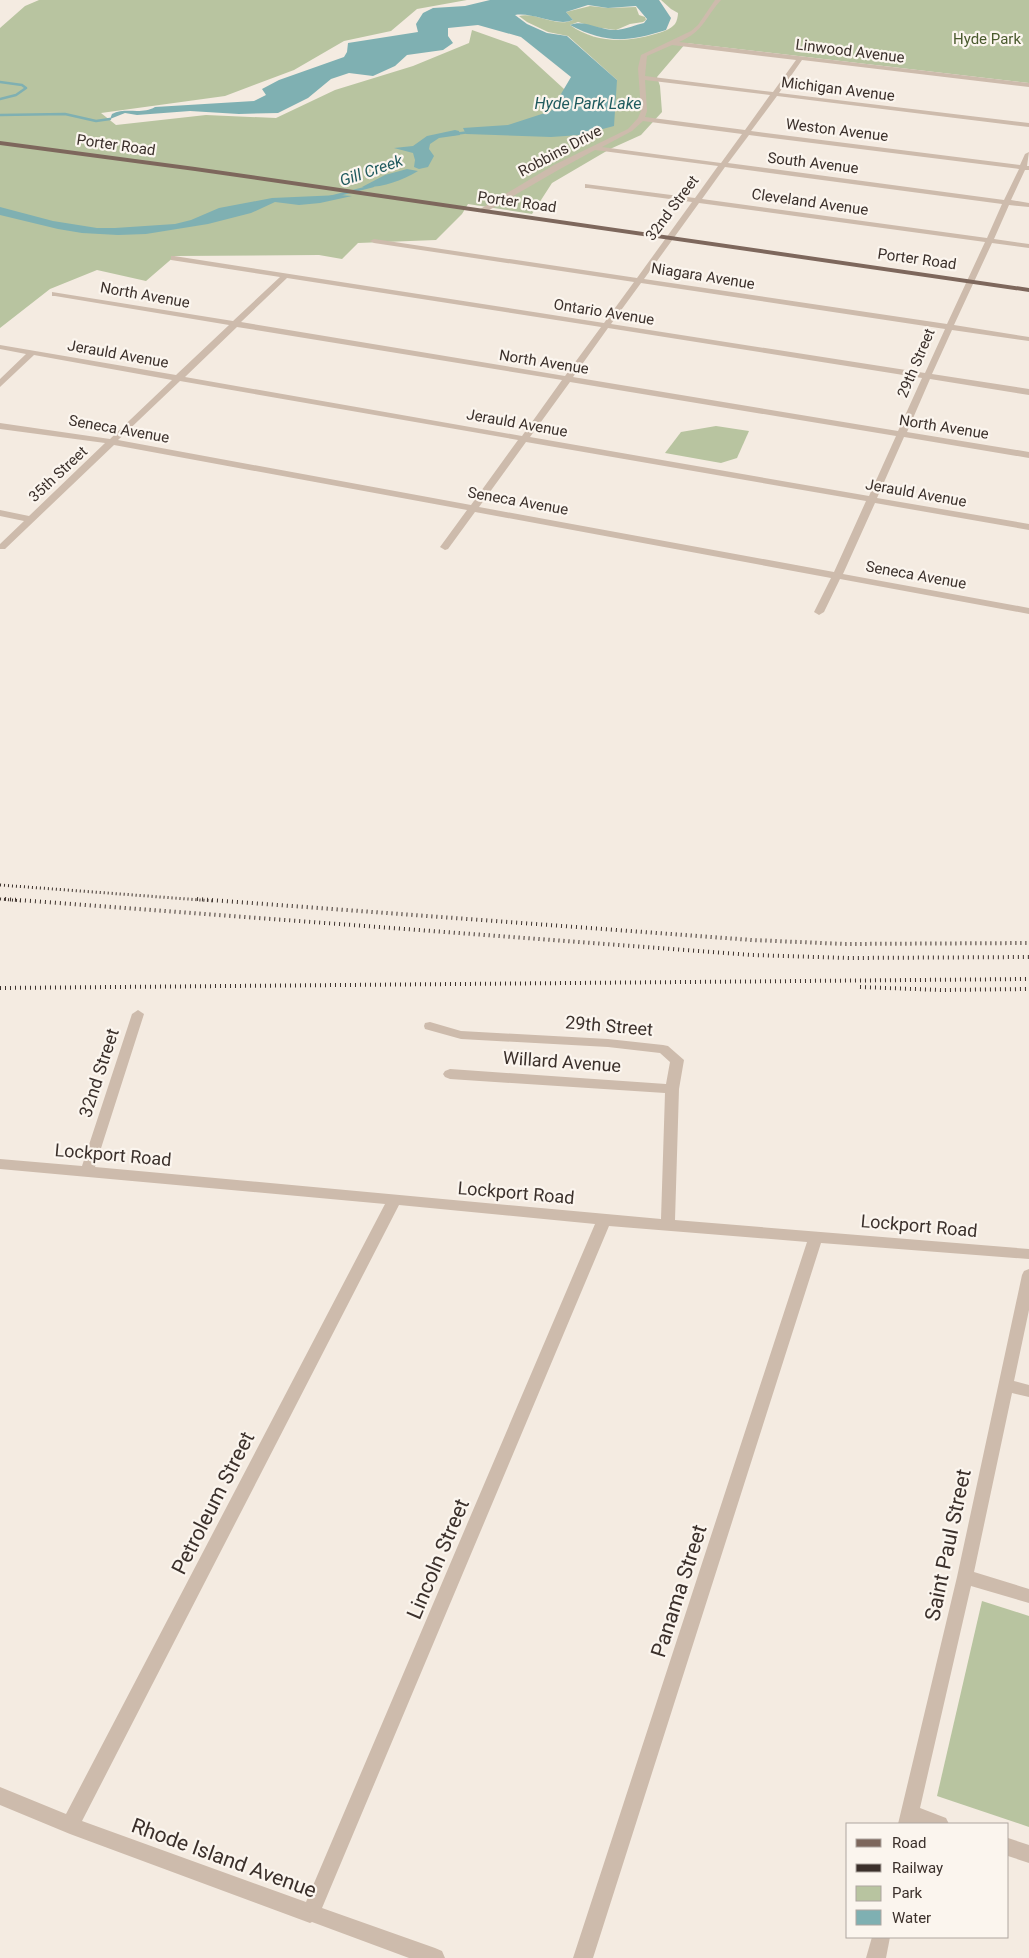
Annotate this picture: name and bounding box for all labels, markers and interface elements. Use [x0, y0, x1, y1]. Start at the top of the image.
park label: Hyde Park [953, 30, 1021, 48]
street label: Linwood Avenue [794, 35, 906, 67]
street label: Michigan Avenue [780, 73, 896, 105]
water label: Hyde Park Lake [534, 94, 642, 113]
street label: Weston Avenue [785, 115, 889, 145]
street label: Robbins Drive [515, 122, 605, 180]
street label: Porter Road [75, 131, 157, 159]
street label: South Avenue [766, 148, 860, 178]
water label: Gill Creek [337, 150, 406, 190]
street label: 32nd Street [642, 172, 702, 244]
street label: Cleveland Avenue [750, 185, 870, 219]
street label: Porter Road [476, 188, 558, 216]
street label: Porter Road [876, 245, 958, 273]
street label: Niagara Avenue [650, 259, 756, 293]
street label: North Avenue [99, 278, 191, 312]
street label: Ontario Avenue [552, 295, 656, 329]
street label: 29th Street [893, 326, 939, 400]
street label: Jerauld Avenue [66, 336, 170, 372]
street label: North Avenue [498, 346, 590, 378]
street label: Jerauld Avenue [465, 405, 569, 441]
street label: Seneca Avenue [67, 411, 171, 447]
street label: North Avenue [898, 411, 990, 443]
street label: 35th Street [25, 442, 91, 506]
street label: Jerauld Avenue [864, 475, 968, 511]
street label: Seneca Avenue [466, 483, 570, 519]
street label: Seneca Avenue [864, 557, 968, 593]
street label: 29th Street [564, 1011, 654, 1040]
street label: 32nd Street [74, 1026, 123, 1120]
street label: Willard Avenue [502, 1047, 622, 1076]
street label: Lockport Road [54, 1139, 172, 1170]
street label: Lockport Road [457, 1177, 575, 1208]
street label: Lockport Road [860, 1210, 978, 1241]
street label: Petroleum Street [167, 1428, 259, 1578]
street label: Saint Paul Street [920, 1467, 976, 1623]
street label: Lincoln Street [402, 1495, 474, 1623]
street label: Panama Street [646, 1522, 712, 1660]
street label: Rhode Island Avenue [128, 1813, 320, 1903]
legend [846, 1823, 1009, 1938]
text: Road [892, 1834, 926, 1852]
text: Railway [892, 1859, 943, 1877]
text: Park [892, 1884, 923, 1902]
text: Water [892, 1909, 931, 1927]

